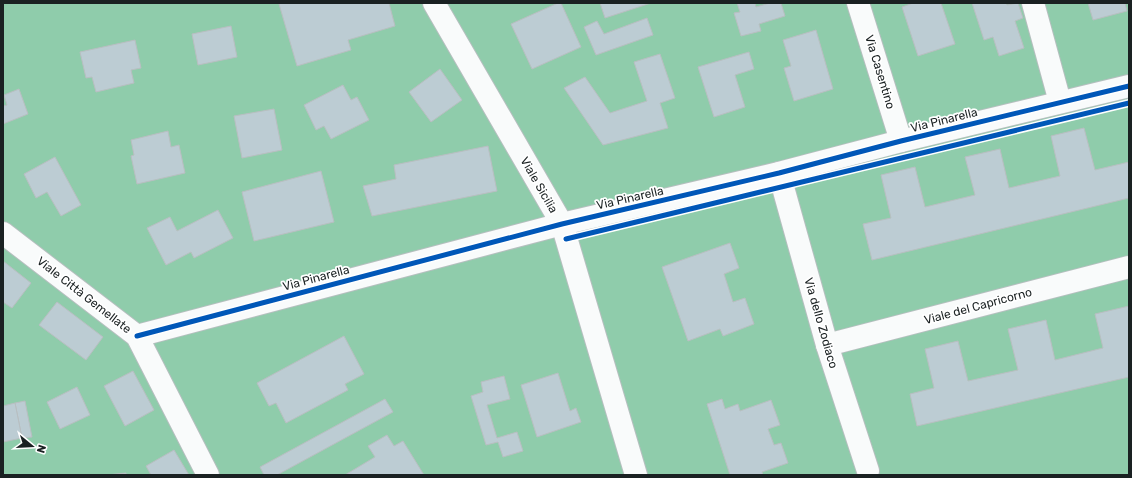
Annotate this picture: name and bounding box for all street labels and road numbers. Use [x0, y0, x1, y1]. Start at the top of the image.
street label: Via Casentino [862, 33, 898, 111]
street label: Via Pinarella [909, 105, 979, 135]
street label: Viale Sicilia [517, 155, 561, 215]
street label: Via Pinarella [595, 183, 665, 213]
street label: Viale Città Gemellate [34, 254, 134, 336]
street label: Via Pinarella [281, 262, 351, 294]
street label: Via dello Zodiaco [801, 276, 841, 370]
street label: Viale del Capricorno [923, 285, 1034, 327]

